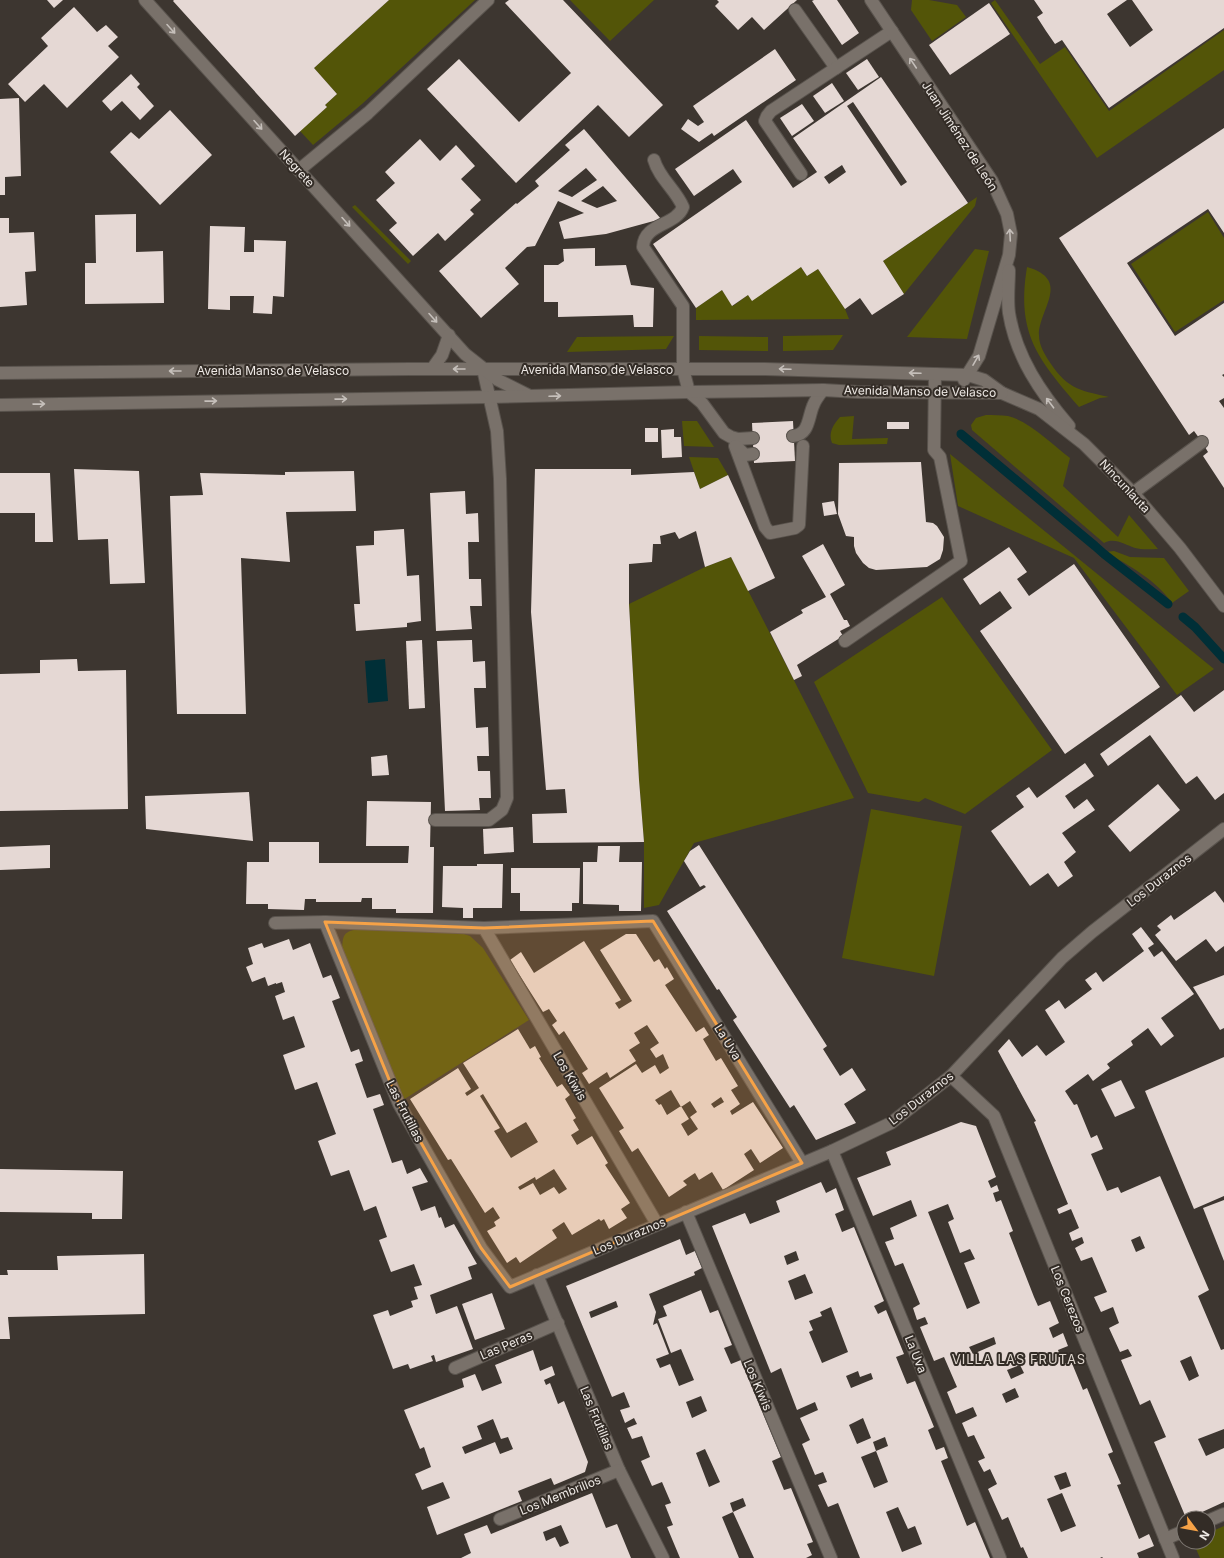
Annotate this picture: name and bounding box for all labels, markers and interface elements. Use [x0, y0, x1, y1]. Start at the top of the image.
one-way arrow [166, 24, 176, 34]
one-way arrow [909, 58, 917, 69]
street label: Juan Jiménez de León [919, 78, 1001, 194]
one-way arrow [254, 120, 263, 130]
street label: Negrete [276, 146, 318, 190]
one-way arrow [341, 216, 350, 227]
one-way arrow [1006, 229, 1014, 242]
one-way arrow [428, 313, 438, 323]
one-way arrow [973, 354, 981, 366]
street label: Avenida Manso de Velasco [521, 362, 673, 377]
street label: Avenida Manso de Velasco [197, 363, 349, 378]
one-way arrow [453, 365, 466, 373]
one-way arrow [779, 366, 792, 373]
one-way arrow [169, 367, 182, 375]
one-way arrow [909, 369, 922, 377]
street label: Avenida Manso de Velasco [844, 382, 996, 400]
one-way arrow [548, 392, 561, 400]
one-way arrow [334, 395, 347, 403]
one-way arrow [204, 397, 217, 405]
one-way arrow [1046, 398, 1054, 409]
one-way arrow [32, 400, 45, 408]
street label: Nincunlauta [1096, 456, 1154, 516]
street label: Los Duraznos [1124, 850, 1194, 910]
street label: La Uva [711, 1021, 745, 1063]
street label: Los Kiwis [550, 1049, 590, 1103]
street label: Los Duraznos [886, 1068, 956, 1128]
street label: Las Frutillas [383, 1078, 427, 1144]
street label: Los Duraznos [590, 1214, 668, 1258]
street label: Los Cerezos [1048, 1263, 1088, 1335]
street label: Las Peras [478, 1327, 534, 1363]
street label: La Uva [902, 1333, 930, 1375]
district label: VILLA LAS FRUTAS [952, 1351, 1086, 1367]
street label: Los Kiwis [741, 1357, 775, 1413]
street label: Las Frutillas [577, 1384, 617, 1452]
street label: Los Membrillos [517, 1472, 603, 1518]
north arrow [1176, 1510, 1216, 1550]
text: N [1196, 1528, 1213, 1543]

